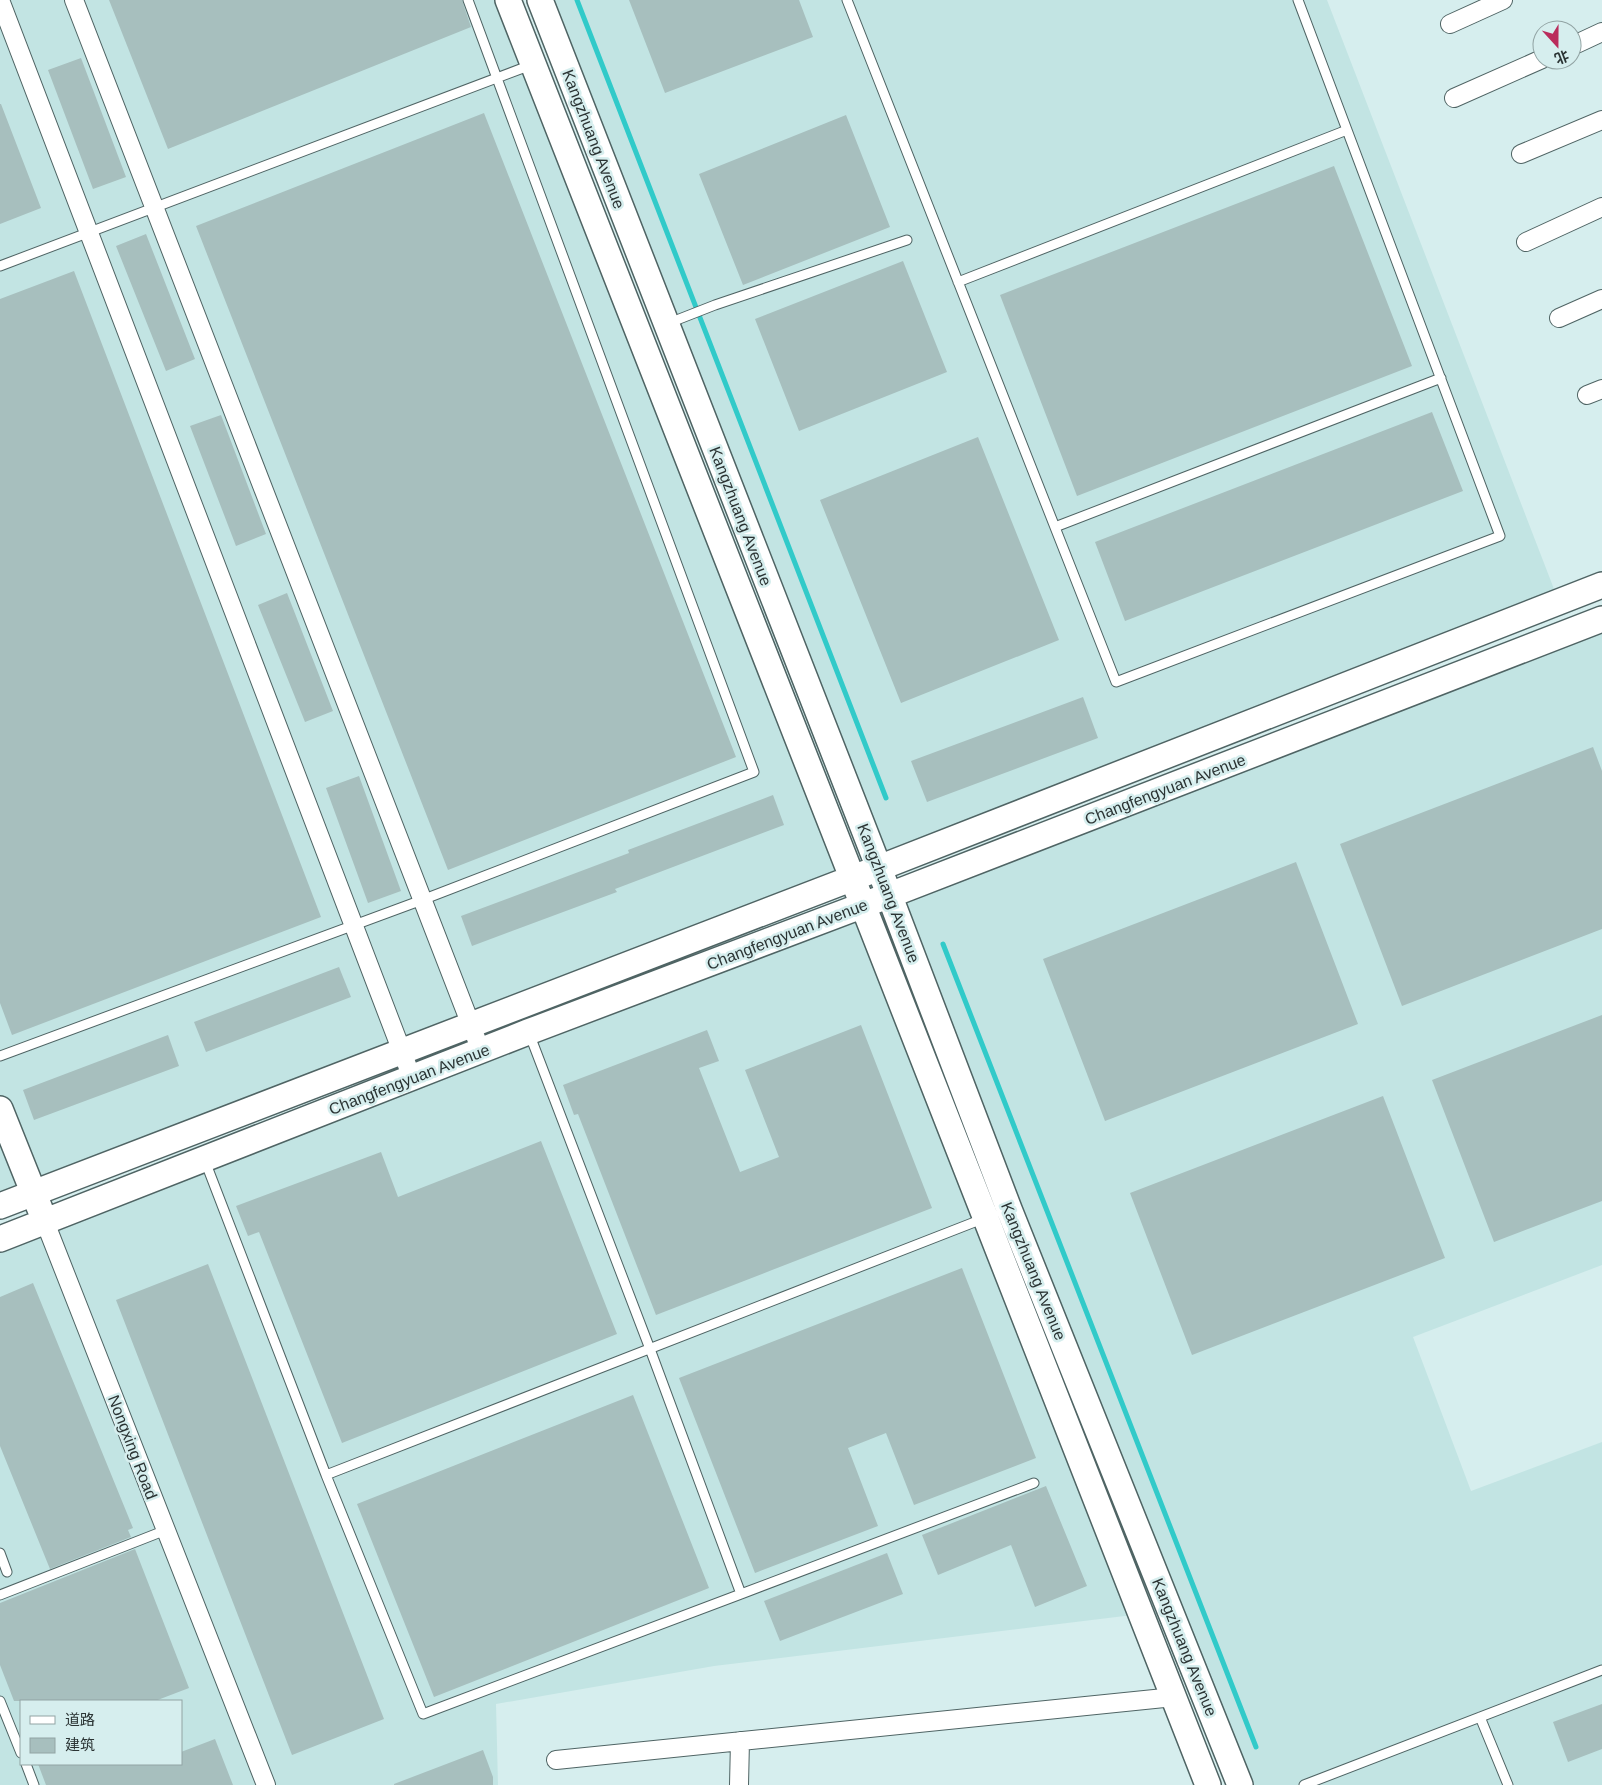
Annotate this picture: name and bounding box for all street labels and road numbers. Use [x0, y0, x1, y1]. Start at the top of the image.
street label: Kangzhuang Avenue [559, 67, 628, 211]
street label: Kangzhuang Avenue [706, 444, 775, 588]
street label: Changfengyuan Avenue [1083, 751, 1248, 828]
street label: Kangzhuang Avenue [854, 821, 923, 965]
street label: Changfengyuan Avenue [705, 896, 870, 973]
street label: Changfengyuan Avenue [327, 1041, 492, 1118]
street label: Kangzhuang Avenue [998, 1200, 1069, 1343]
street label: Nongxing Road [105, 1393, 160, 1502]
street label: Kangzhuang Avenue [1149, 1576, 1220, 1719]

